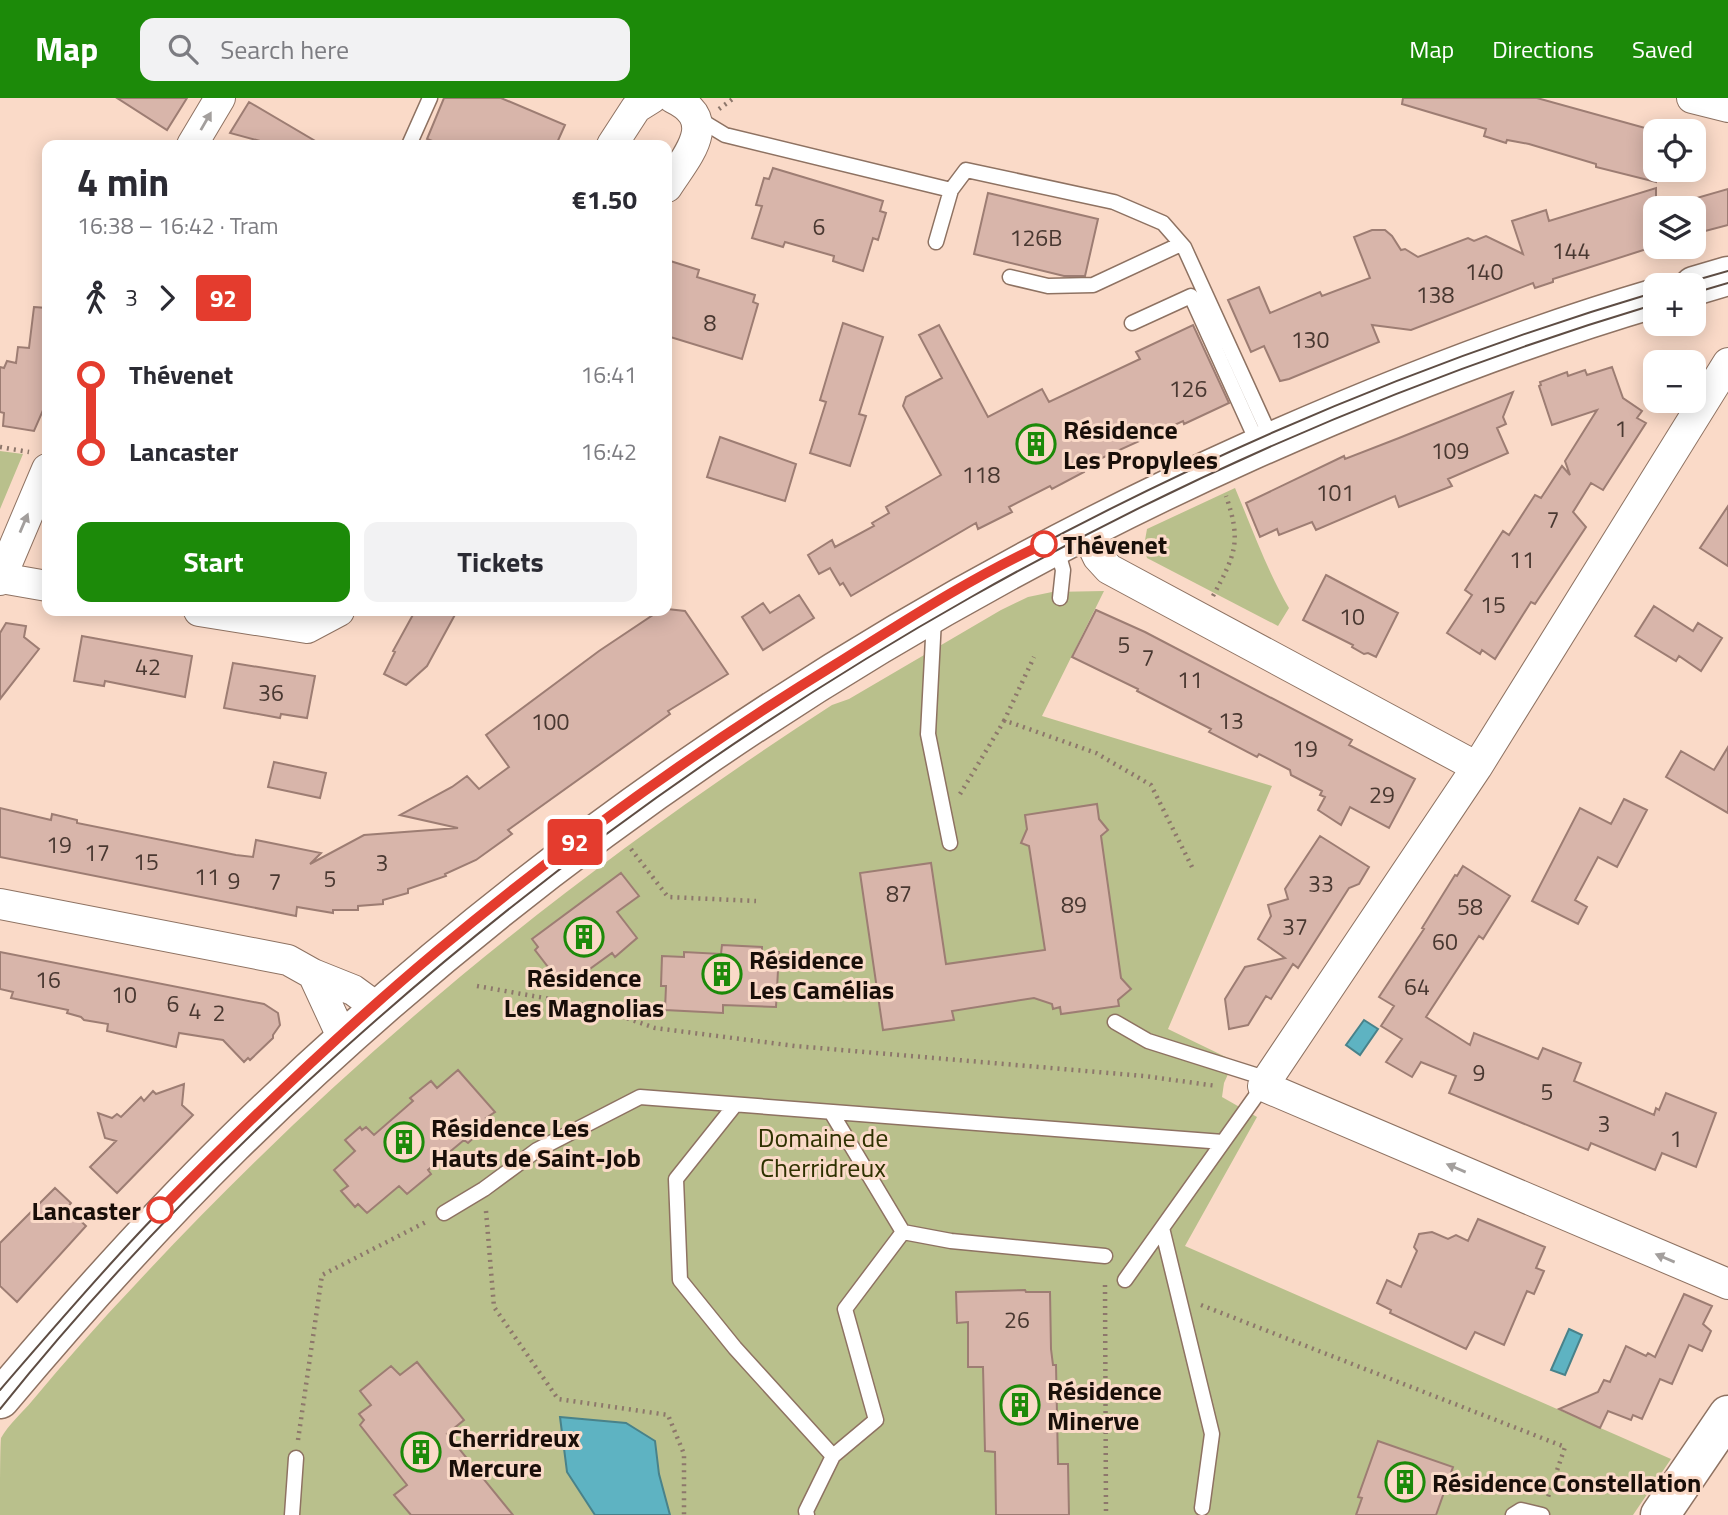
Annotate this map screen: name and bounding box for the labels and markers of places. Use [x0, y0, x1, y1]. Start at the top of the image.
place label: Résidence Les Propylees [1063, 410, 1218, 479]
building icon: Résidence Les Propylees [1015, 423, 1057, 465]
place label: Thévenet [1063, 525, 1167, 564]
marker: Thévenet [1031, 531, 1057, 557]
building icon: Résidence Les Magnolias [563, 916, 605, 958]
place label: Résidence Les Camélias [749, 940, 894, 1009]
building icon: Résidence Les Camélias [701, 953, 743, 995]
place label: Résidence Les Magnolias [504, 958, 664, 1027]
place label: Résidence Les Hauts de Saint-Job [431, 1108, 641, 1177]
building icon: Résidence Les Hauts de Saint-Job [383, 1121, 425, 1163]
place label: Lancaster [32, 1191, 141, 1230]
marker: Lancaster [147, 1197, 173, 1223]
place label: Résidence Minerve [1047, 1371, 1162, 1440]
building icon: Résidence Minerve [999, 1384, 1041, 1426]
place label: Cherridreux Mercure [448, 1418, 580, 1487]
building icon: Cherridreux Mercure [400, 1431, 442, 1473]
building icon: Résidence Constellation [1384, 1461, 1426, 1503]
place label: Résidence Constellation [1432, 1463, 1701, 1502]

